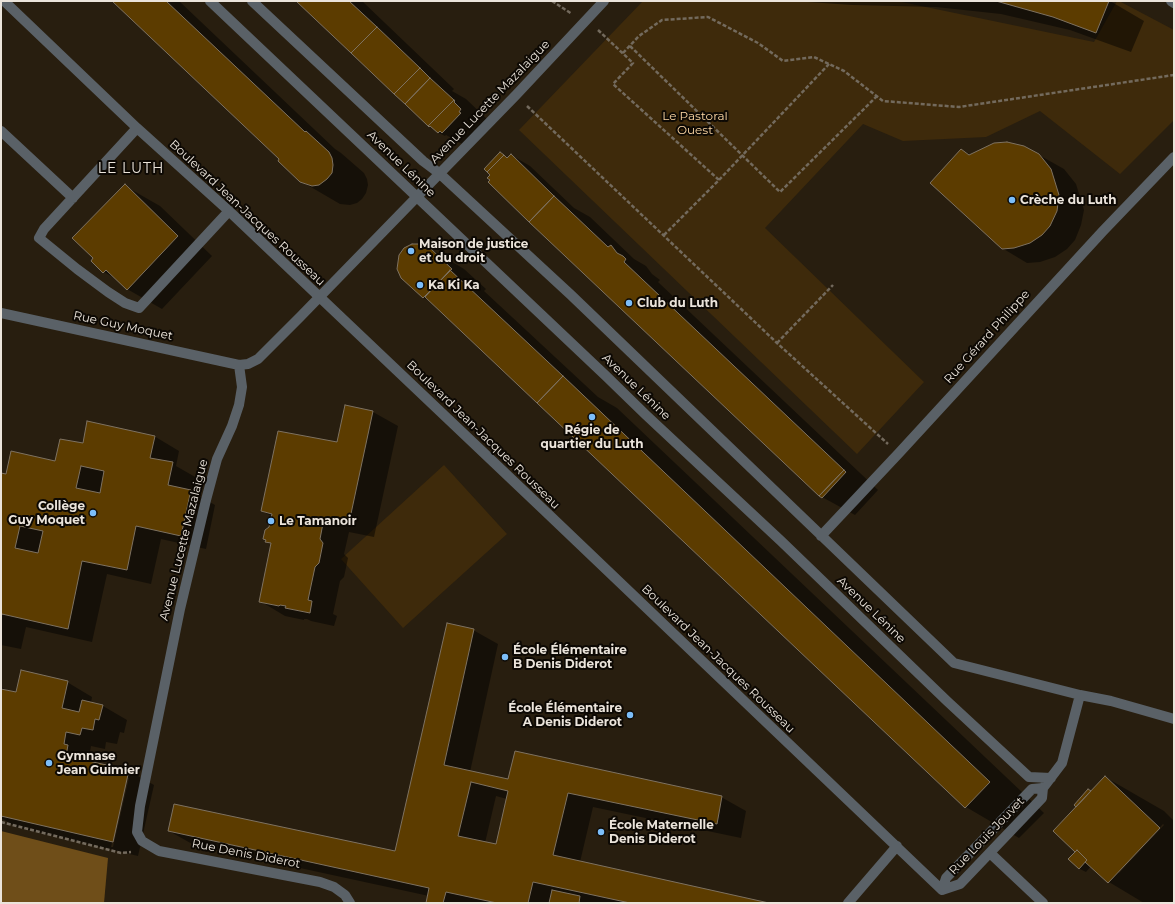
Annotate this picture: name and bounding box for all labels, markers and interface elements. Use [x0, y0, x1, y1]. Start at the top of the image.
street label: Avenue Lucette Mazalaigue [427, 37, 553, 167]
park label: Le Pastoral Ouest [662, 109, 728, 137]
street label: Avenue Lénine [364, 128, 438, 200]
street label: Boulevard Jean-Jacques Rousseau [166, 137, 328, 289]
district label: LE LUTH [98, 161, 164, 177]
place label: Crèche du Luth [1020, 193, 1117, 207]
marker: Crèche du Luth [1007, 195, 1017, 205]
place label: Maison de justice et du droit [419, 237, 528, 265]
marker: Maison de justice et du droit [406, 246, 416, 256]
place label: Ka Ki Ka [428, 278, 480, 292]
marker: Ka Ki Ka [415, 280, 425, 290]
street label: Rue Gérard Philippe [941, 287, 1033, 387]
place label: Club du Luth [637, 296, 718, 310]
marker: Club du Luth [624, 298, 634, 308]
street label: Rue Guy Moquet [72, 308, 174, 344]
street label: Avenue Lénine [599, 351, 673, 423]
street label: Boulevard Jean-Jacques Rousseau [403, 358, 563, 512]
marker: Régie de quartier du Luth [587, 412, 597, 422]
place label: Régie de quartier du Luth [540, 423, 644, 451]
street label: Avenue Lucette Mazalaigue [157, 458, 211, 622]
place label: Collège Guy Moquet [8, 499, 85, 527]
marker: Collège Guy Moquet [88, 508, 98, 518]
place label: Le Tamanoir [279, 514, 357, 528]
marker: Le Tamanoir [266, 516, 276, 526]
street label: Avenue Lénine [834, 574, 908, 646]
street label: Boulevard Jean-Jacques Rousseau [638, 582, 798, 736]
place label: École Élémentaire B Denis Diderot [513, 643, 627, 671]
marker: École Élémentaire B Denis Diderot [500, 652, 510, 662]
place label: École Élémentaire A Denis Diderot [508, 701, 622, 729]
marker: École Élémentaire A Denis Diderot [625, 710, 635, 720]
place label: Gymnase Jean Guimier [57, 749, 140, 777]
marker: Gymnase Jean Guimier [44, 758, 54, 768]
street label: Rue Louis Jouvet [946, 794, 1028, 878]
place label: École Maternelle Denis Diderot [609, 818, 714, 846]
marker: École Maternelle Denis Diderot [596, 827, 606, 837]
street label: Rue Denis Diderot [191, 836, 301, 872]

